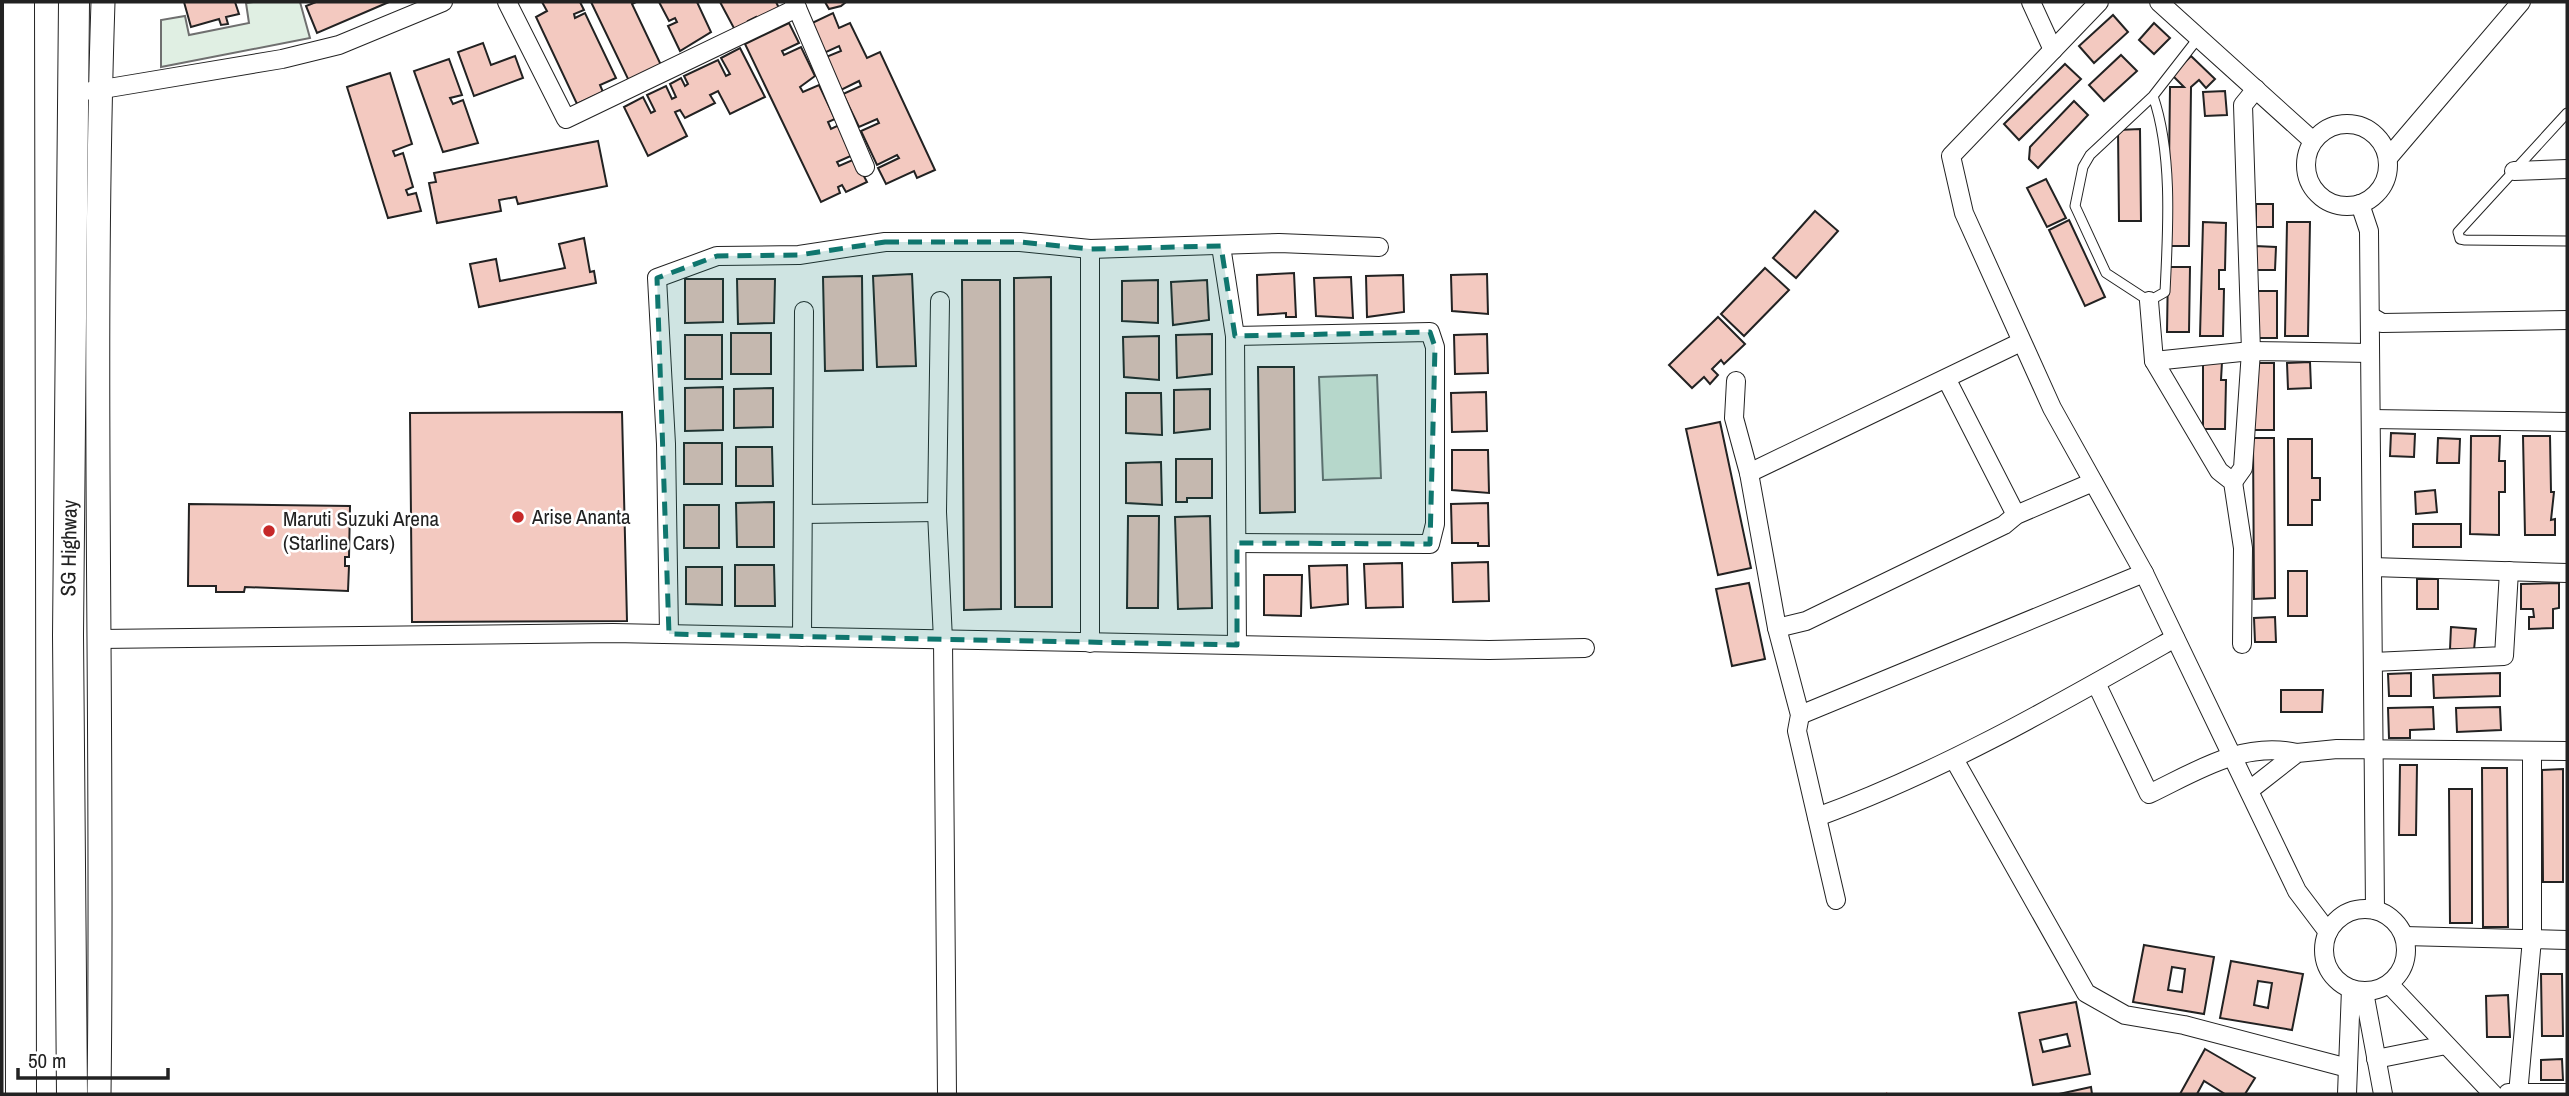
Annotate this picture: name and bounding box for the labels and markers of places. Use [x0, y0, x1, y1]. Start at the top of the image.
place label: Arise Ananta [531, 502, 631, 531]
place label: Maruti Suzuki Arena (Starline Cars) [283, 504, 439, 557]
marker: Arise Ananta [510, 509, 526, 525]
marker: Maruti Suzuki Arena (Starline Cars) [261, 523, 277, 539]

